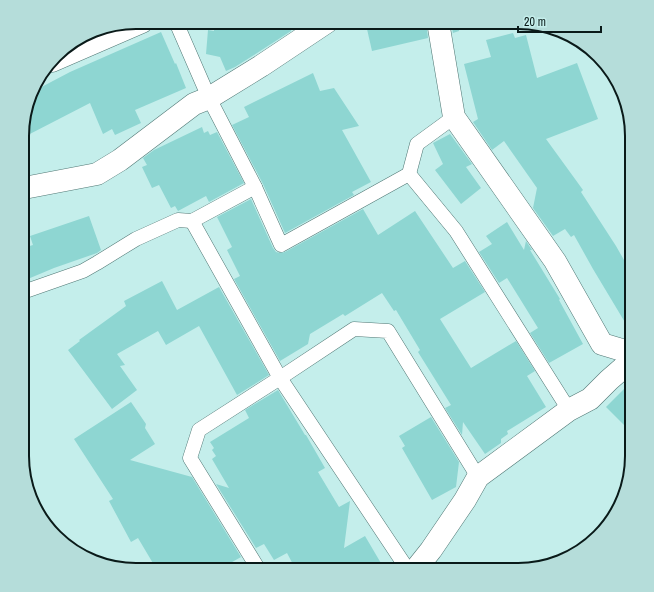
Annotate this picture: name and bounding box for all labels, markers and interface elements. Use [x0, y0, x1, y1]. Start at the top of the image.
scale bar [518, 8, 601, 34]
text: 20 m [524, 14, 546, 30]

